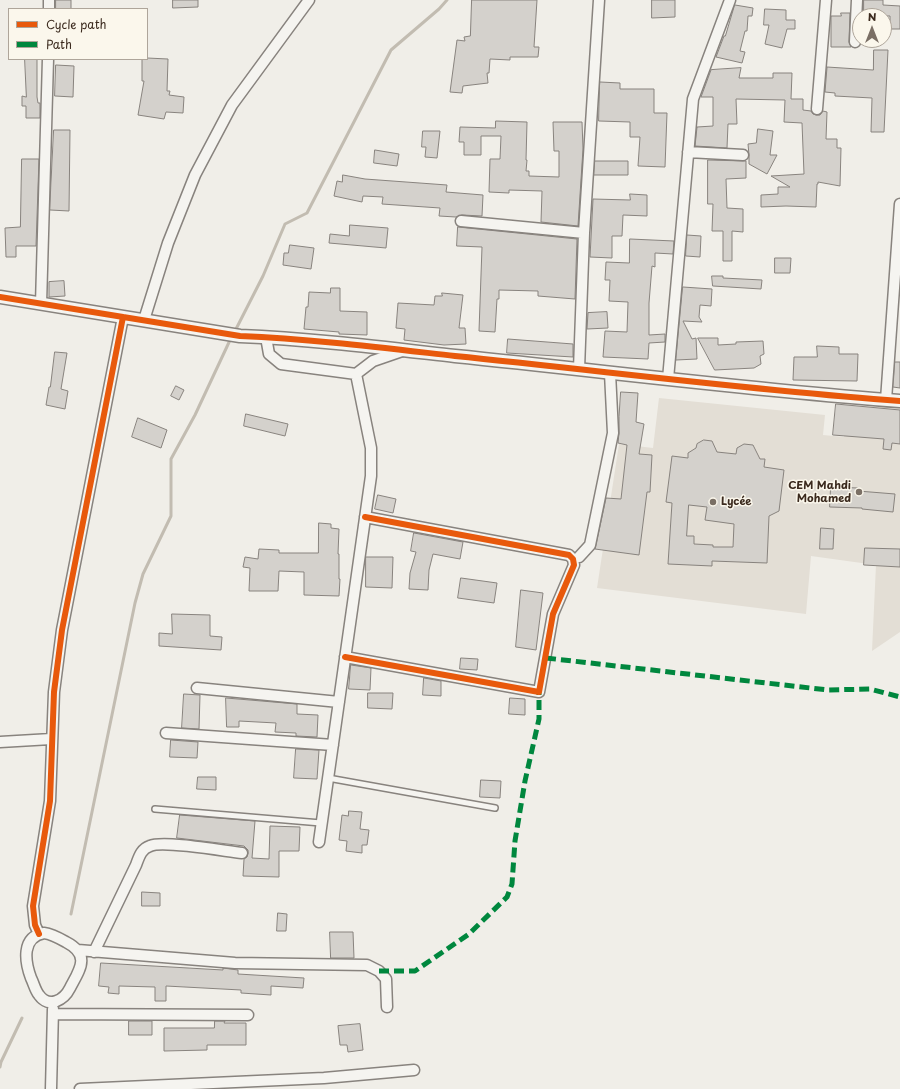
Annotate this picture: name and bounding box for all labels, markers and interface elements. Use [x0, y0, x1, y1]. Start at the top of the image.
legend [8, 8, 148, 60]
north arrow [852, 8, 892, 48]
text: N [868, 8, 876, 25]
text: Cycle path [46, 15, 107, 33]
text: Path [46, 35, 72, 53]
place label: CEM Mahdi Mohamed [788, 479, 851, 505]
marker: CEM Mahdi Mohamed [854, 487, 864, 497]
place label: Lycée [721, 495, 752, 509]
marker: Lycée [708, 497, 718, 507]

